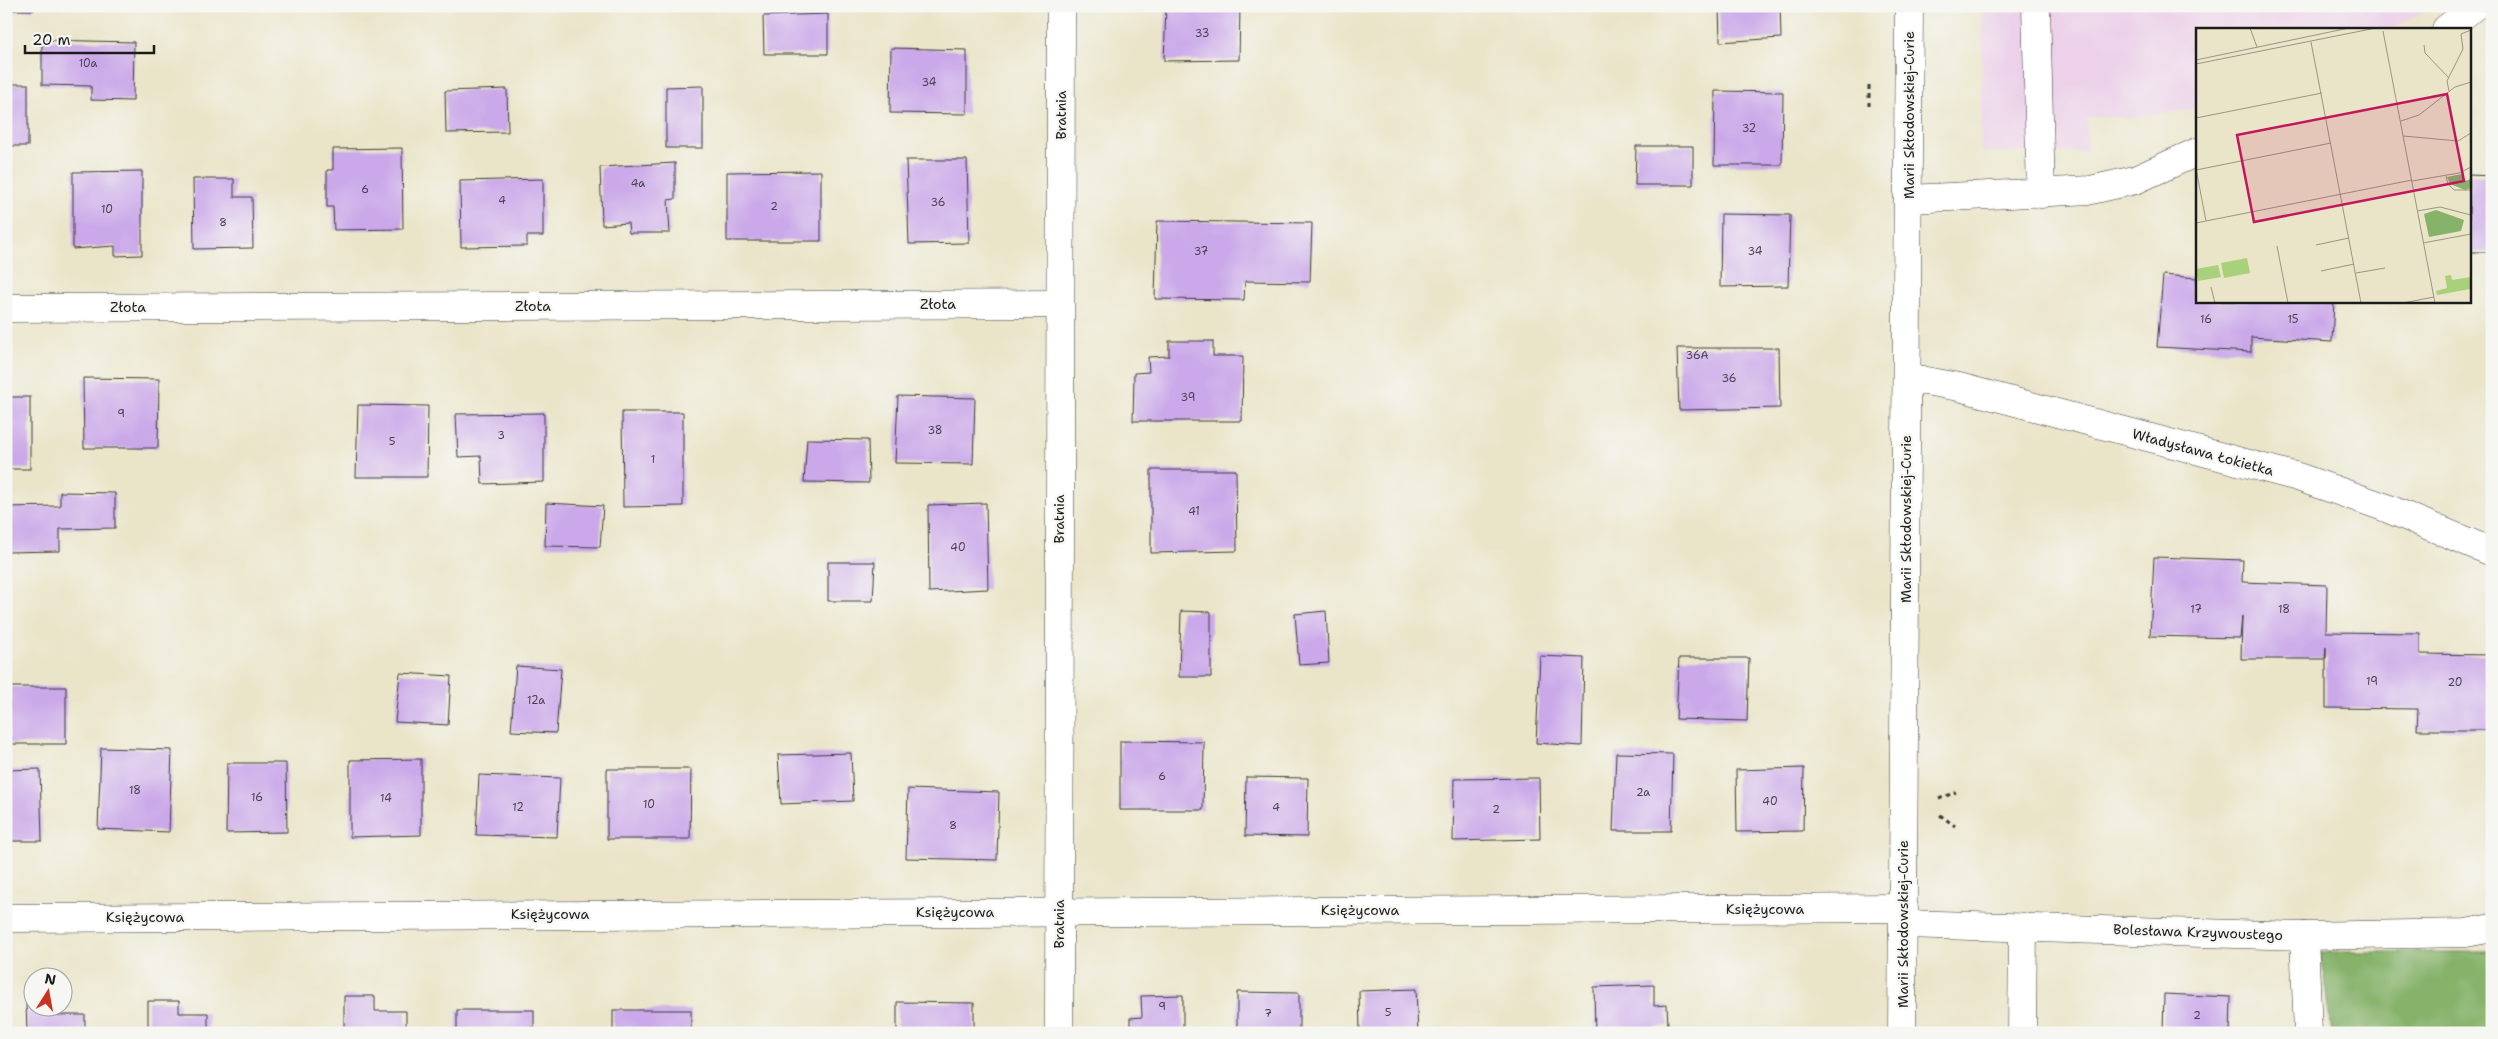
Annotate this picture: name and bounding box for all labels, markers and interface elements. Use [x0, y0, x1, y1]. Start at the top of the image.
scale bar [25, 22, 154, 54]
house number: 33 [1195, 26, 1209, 41]
inset map [2196, 28, 2470, 302]
text: 20 m [32, 30, 71, 50]
street label: Marii Skłodowskiej-Curie [1900, 31, 1918, 199]
house number: 10a [79, 56, 97, 71]
house number: 34 [922, 75, 937, 90]
street label: Bratnia [1052, 90, 1070, 140]
house number: 32 [1742, 121, 1756, 136]
house number: 4a [631, 176, 645, 191]
house number: 6 [361, 182, 369, 197]
house number: 4 [498, 193, 506, 208]
house number: 36 [930, 195, 946, 210]
house number: 2 [770, 199, 778, 214]
house number: 10 [101, 202, 113, 217]
house number: 8 [219, 215, 227, 230]
house number: 37 [1194, 244, 1209, 259]
house number: 34 [1748, 244, 1763, 259]
street label: Złota [920, 295, 956, 313]
street label: Złota [515, 297, 551, 315]
street label: Złota [110, 298, 146, 316]
house number: 16 [2200, 312, 2212, 327]
house number: 15 [2287, 312, 2299, 327]
house number: 36A [1686, 348, 1708, 363]
house number: 36 [1721, 371, 1737, 386]
house number: 39 [1181, 390, 1195, 405]
house number: 9 [117, 406, 125, 421]
house number: 38 [927, 423, 943, 438]
street label: Władysława Łokietka [2130, 424, 2276, 480]
house number: 3 [497, 428, 505, 443]
house number: 5 [389, 434, 396, 449]
street label: Marii Skłodowskiej-Curie [1897, 435, 1915, 603]
house number: 1 [651, 452, 655, 467]
street label: Bratnia [1050, 494, 1068, 544]
house number: 41 [1188, 504, 1200, 519]
house number: 40 [950, 540, 966, 555]
house number: 17 [2190, 602, 2202, 617]
house number: 18 [2278, 602, 2290, 617]
house number: 19 [2366, 674, 2378, 689]
house number: 20 [2447, 675, 2463, 690]
house number: 12a [527, 693, 545, 708]
house number: 6 [1158, 769, 1166, 784]
house number: 18 [129, 783, 141, 798]
house number: 2a [1636, 785, 1650, 800]
house number: 16 [251, 790, 263, 805]
house number: 14 [380, 791, 392, 806]
house number: 40 [1762, 794, 1778, 809]
house number: 10 [643, 797, 655, 812]
house number: 12 [512, 800, 524, 815]
house number: 4 [1272, 800, 1280, 815]
house number: 2 [1492, 802, 1500, 817]
house number: 8 [949, 818, 957, 833]
street label: Marii Skłodowskiej-Curie [1894, 840, 1912, 1008]
street label: Bratnia [1050, 899, 1068, 949]
street label: Księżycowa [1726, 900, 1805, 918]
street label: Księżycowa [1321, 901, 1400, 919]
street label: Księżycowa [916, 903, 995, 921]
street label: Księżycowa [511, 905, 590, 923]
street label: Księżycowa [106, 908, 185, 926]
street label: Bolesława Krzywoustego [2113, 920, 2283, 944]
north arrow [22, 966, 72, 1016]
text: N [43, 969, 58, 989]
house number: 9 [1158, 999, 1166, 1014]
house number: 5 [1385, 1005, 1392, 1020]
house number: 7 [1264, 1006, 1272, 1021]
house number: 2 [2193, 1008, 2201, 1023]

